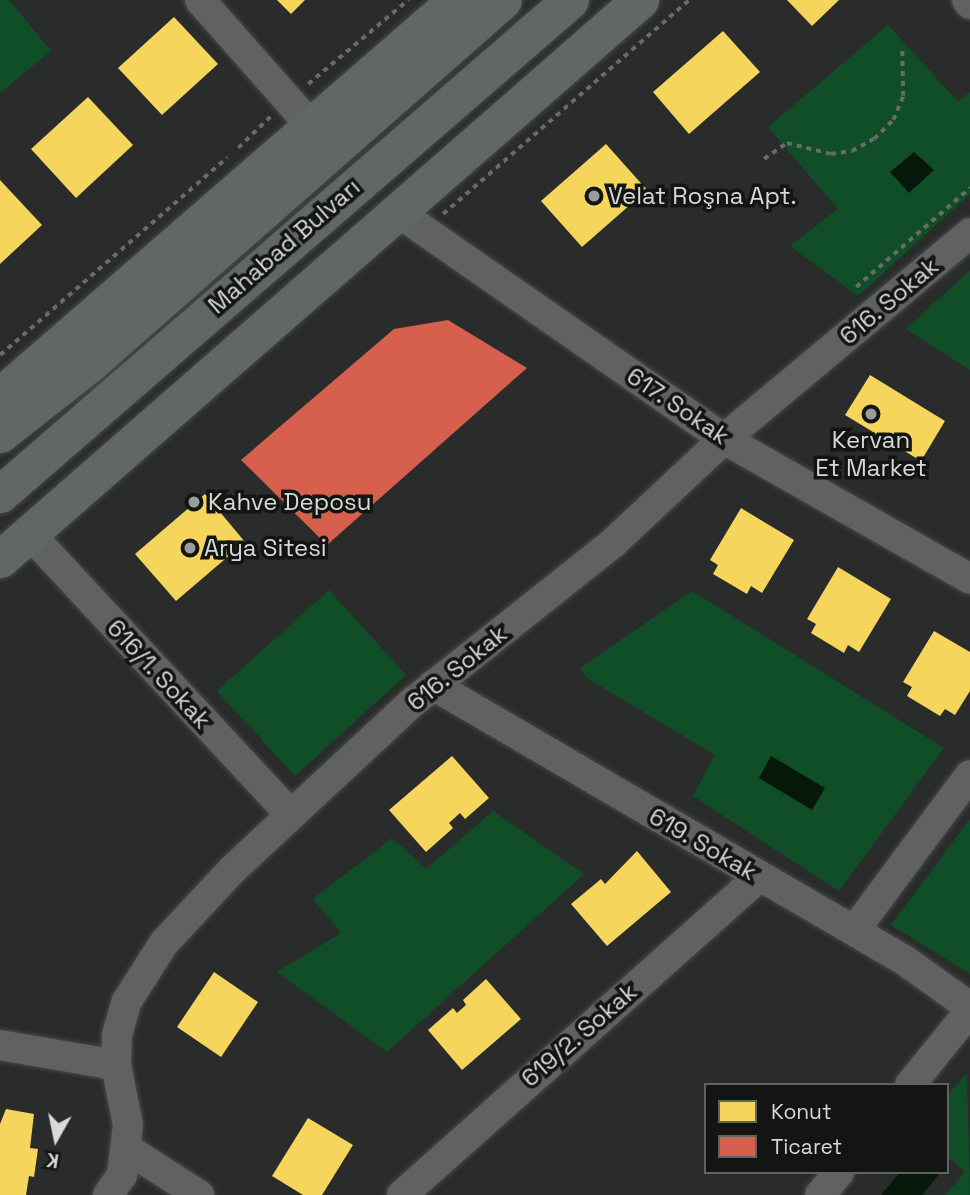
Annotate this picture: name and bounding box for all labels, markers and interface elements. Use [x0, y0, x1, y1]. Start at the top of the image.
street label: Mahabad Bulvarı [202, 172, 366, 320]
place label: Velat Roşna Apt. [608, 182, 797, 210]
marker: Velat Roşna Apt. [586, 188, 602, 204]
street label: 616. Sokak [834, 251, 944, 351]
street label: 617. Sokak [621, 361, 735, 451]
marker: Kervan Et Market [863, 406, 879, 422]
place label: Kervan Et Market [815, 426, 927, 482]
place label: Kahve Deposu [208, 488, 371, 516]
marker: Kahve Deposu [186, 494, 202, 510]
place label: Arya Sitesi [204, 534, 327, 562]
marker: Arya Sitesi [182, 540, 198, 556]
street label: 616/1. Sokak [101, 613, 217, 735]
street label: 616. Sokak [401, 619, 513, 717]
street label: 619. Sokak [644, 801, 762, 887]
street label: 619/2. Sokak [515, 977, 643, 1093]
legend [704, 1083, 949, 1174]
text: Konut [771, 1098, 832, 1125]
north arrow [21, 1104, 91, 1174]
text: Ticaret [771, 1133, 842, 1160]
text: K [45, 1147, 60, 1174]

